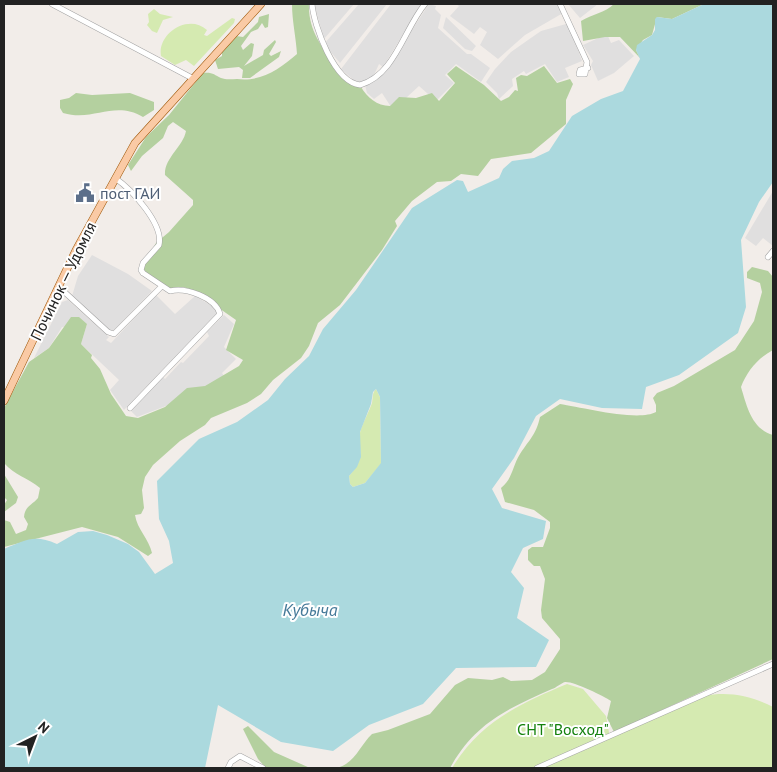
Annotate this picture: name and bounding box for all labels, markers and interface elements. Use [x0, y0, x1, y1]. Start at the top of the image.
public building icon: пост ГАИ [74, 182, 96, 204]
place label: пост ГАИ [100, 183, 160, 203]
street label: Починок — Удомля [26, 218, 100, 344]
water label: Кубыча [282, 598, 338, 621]
north arrow [10, 712, 60, 762]
text: N [34, 718, 53, 737]
park label: СНТ "Восход" [517, 719, 609, 739]

